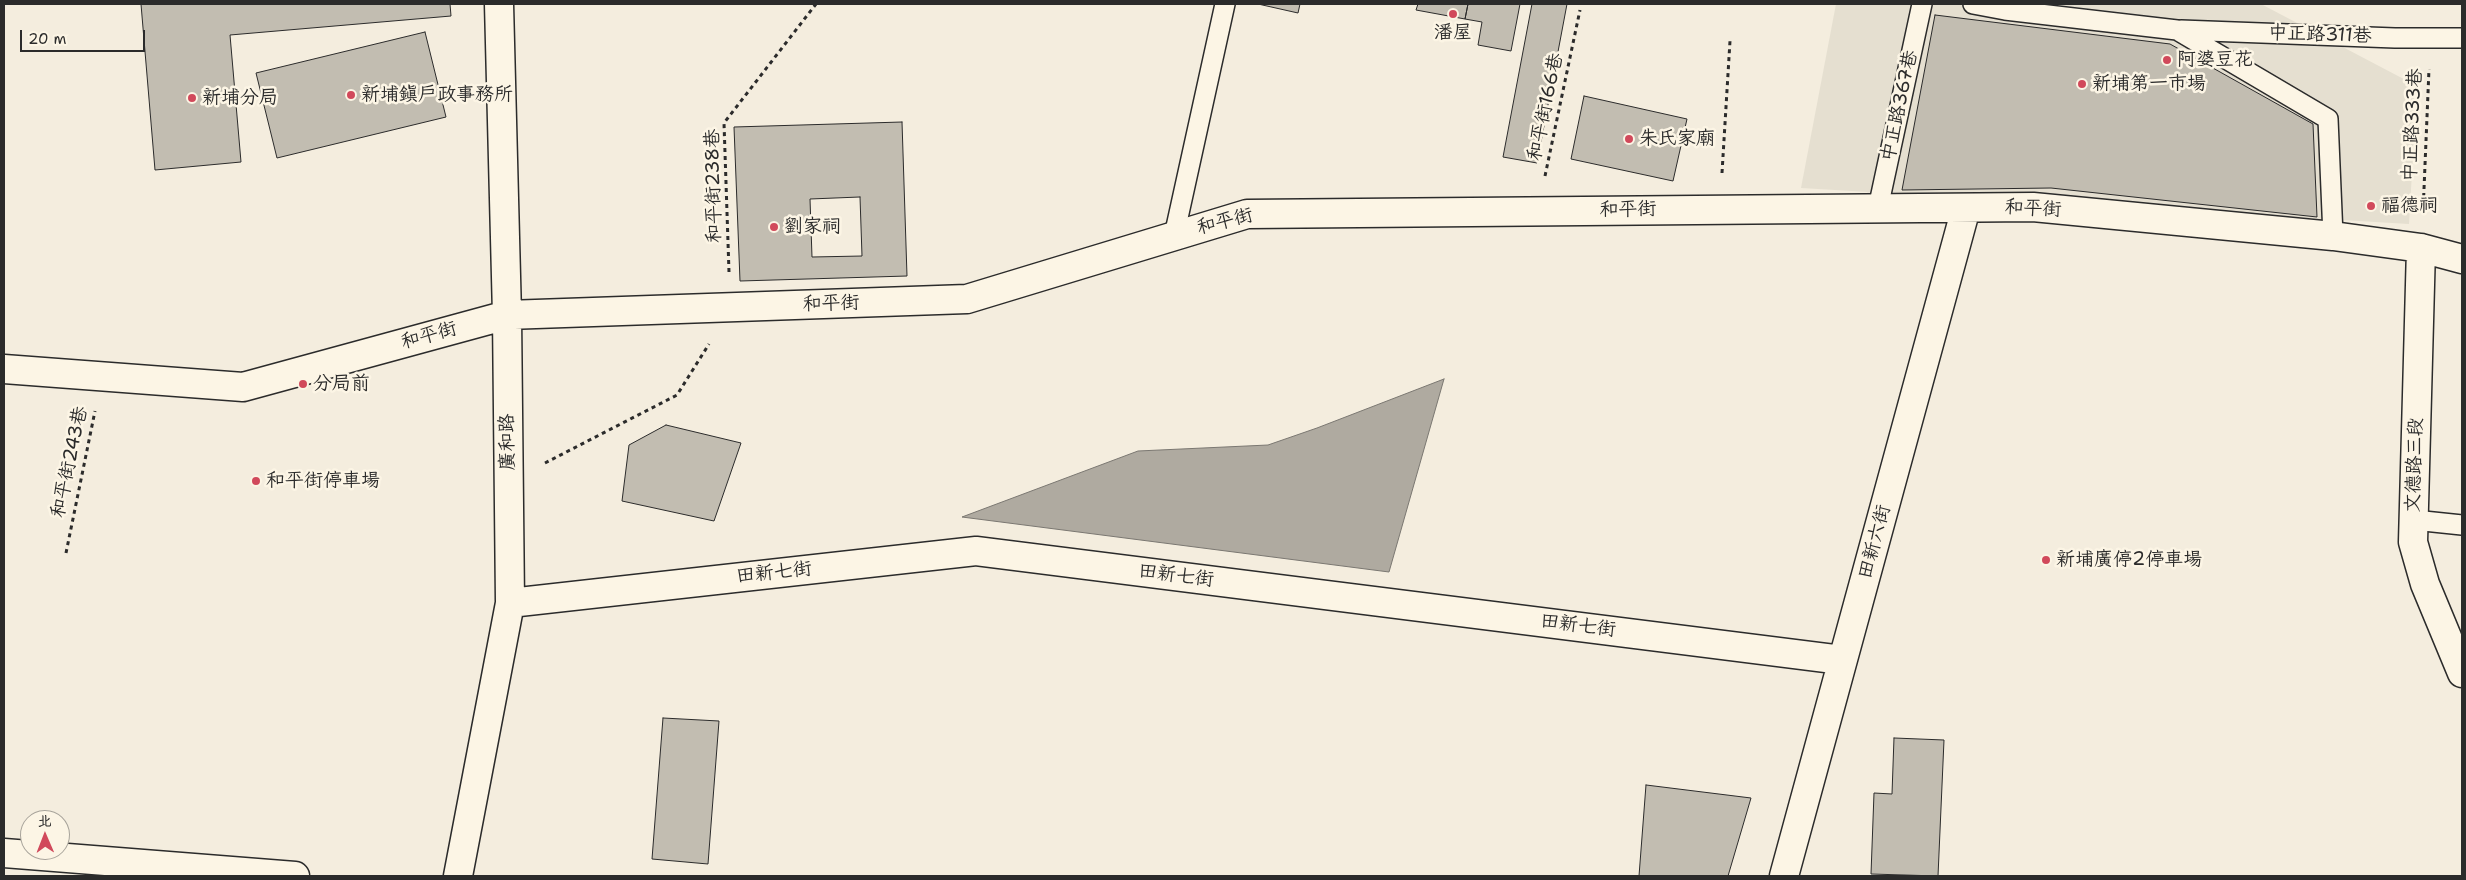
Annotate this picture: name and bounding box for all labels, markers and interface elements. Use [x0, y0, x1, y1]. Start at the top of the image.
marker: 潘屋 [1447, 8, 1459, 20]
scale bar [22, 20, 148, 52]
place label: 潘屋 [1434, 22, 1472, 44]
street label: 中正路311巷 [2268, 22, 2372, 48]
text: 20 m [28, 29, 67, 49]
street label: 中正路367巷 [1877, 48, 1923, 164]
place label: 阿婆豆花 [2177, 49, 2253, 71]
street label: 和平街166巷 [1523, 51, 1569, 163]
marker: 阿婆豆花 [2161, 54, 2173, 66]
street label: 中正路333巷 [2399, 68, 2427, 182]
place label: 新埔第一市場 [2092, 73, 2206, 95]
marker: 新埔第一市場 [2076, 78, 2088, 90]
place label: 新埔鎮戶政事務所 [361, 84, 513, 106]
place label: 新埔分局 [202, 87, 278, 109]
marker: 新埔鎮戶政事務所 [345, 89, 357, 101]
marker: 新埔分局 [186, 92, 198, 104]
place label: 朱氏家廟 [1639, 128, 1715, 150]
street label: 和平街238巷 [702, 129, 726, 243]
marker: 朱氏家廟 [1623, 133, 1635, 145]
place label: 福德祠 [2381, 195, 2438, 217]
street label: 和平街 [2004, 196, 2062, 222]
street label: 和平街 [1599, 198, 1657, 222]
marker: 福德祠 [2365, 200, 2377, 212]
street label: 和平街 [1195, 204, 1255, 240]
place label: 劉家祠 [784, 216, 841, 238]
marker: 劉家祠 [768, 221, 780, 233]
street label: 和平街 [802, 292, 860, 316]
street label: 和平街 [399, 318, 459, 354]
place label: 分局前 [313, 373, 370, 395]
marker: 分局前 [297, 378, 309, 390]
street label: 和平街243巷 [47, 404, 93, 520]
street label: 廣和路 [496, 413, 520, 471]
street label: 文德路三段 [2402, 417, 2428, 513]
place label: 和平街停車場 [266, 470, 380, 492]
marker: 和平街停車場 [250, 475, 262, 487]
street label: 田新六街 [1854, 502, 1896, 582]
place label: 新埔廣停2停車場 [2056, 549, 2202, 571]
marker: 新埔廣停2停車場 [2040, 554, 2052, 566]
street label: 田新七街 [735, 558, 813, 588]
street label: 田新七街 [1137, 560, 1215, 592]
street label: 田新七街 [1539, 610, 1617, 642]
north arrow [20, 810, 70, 860]
text: 北 [38, 812, 52, 830]

